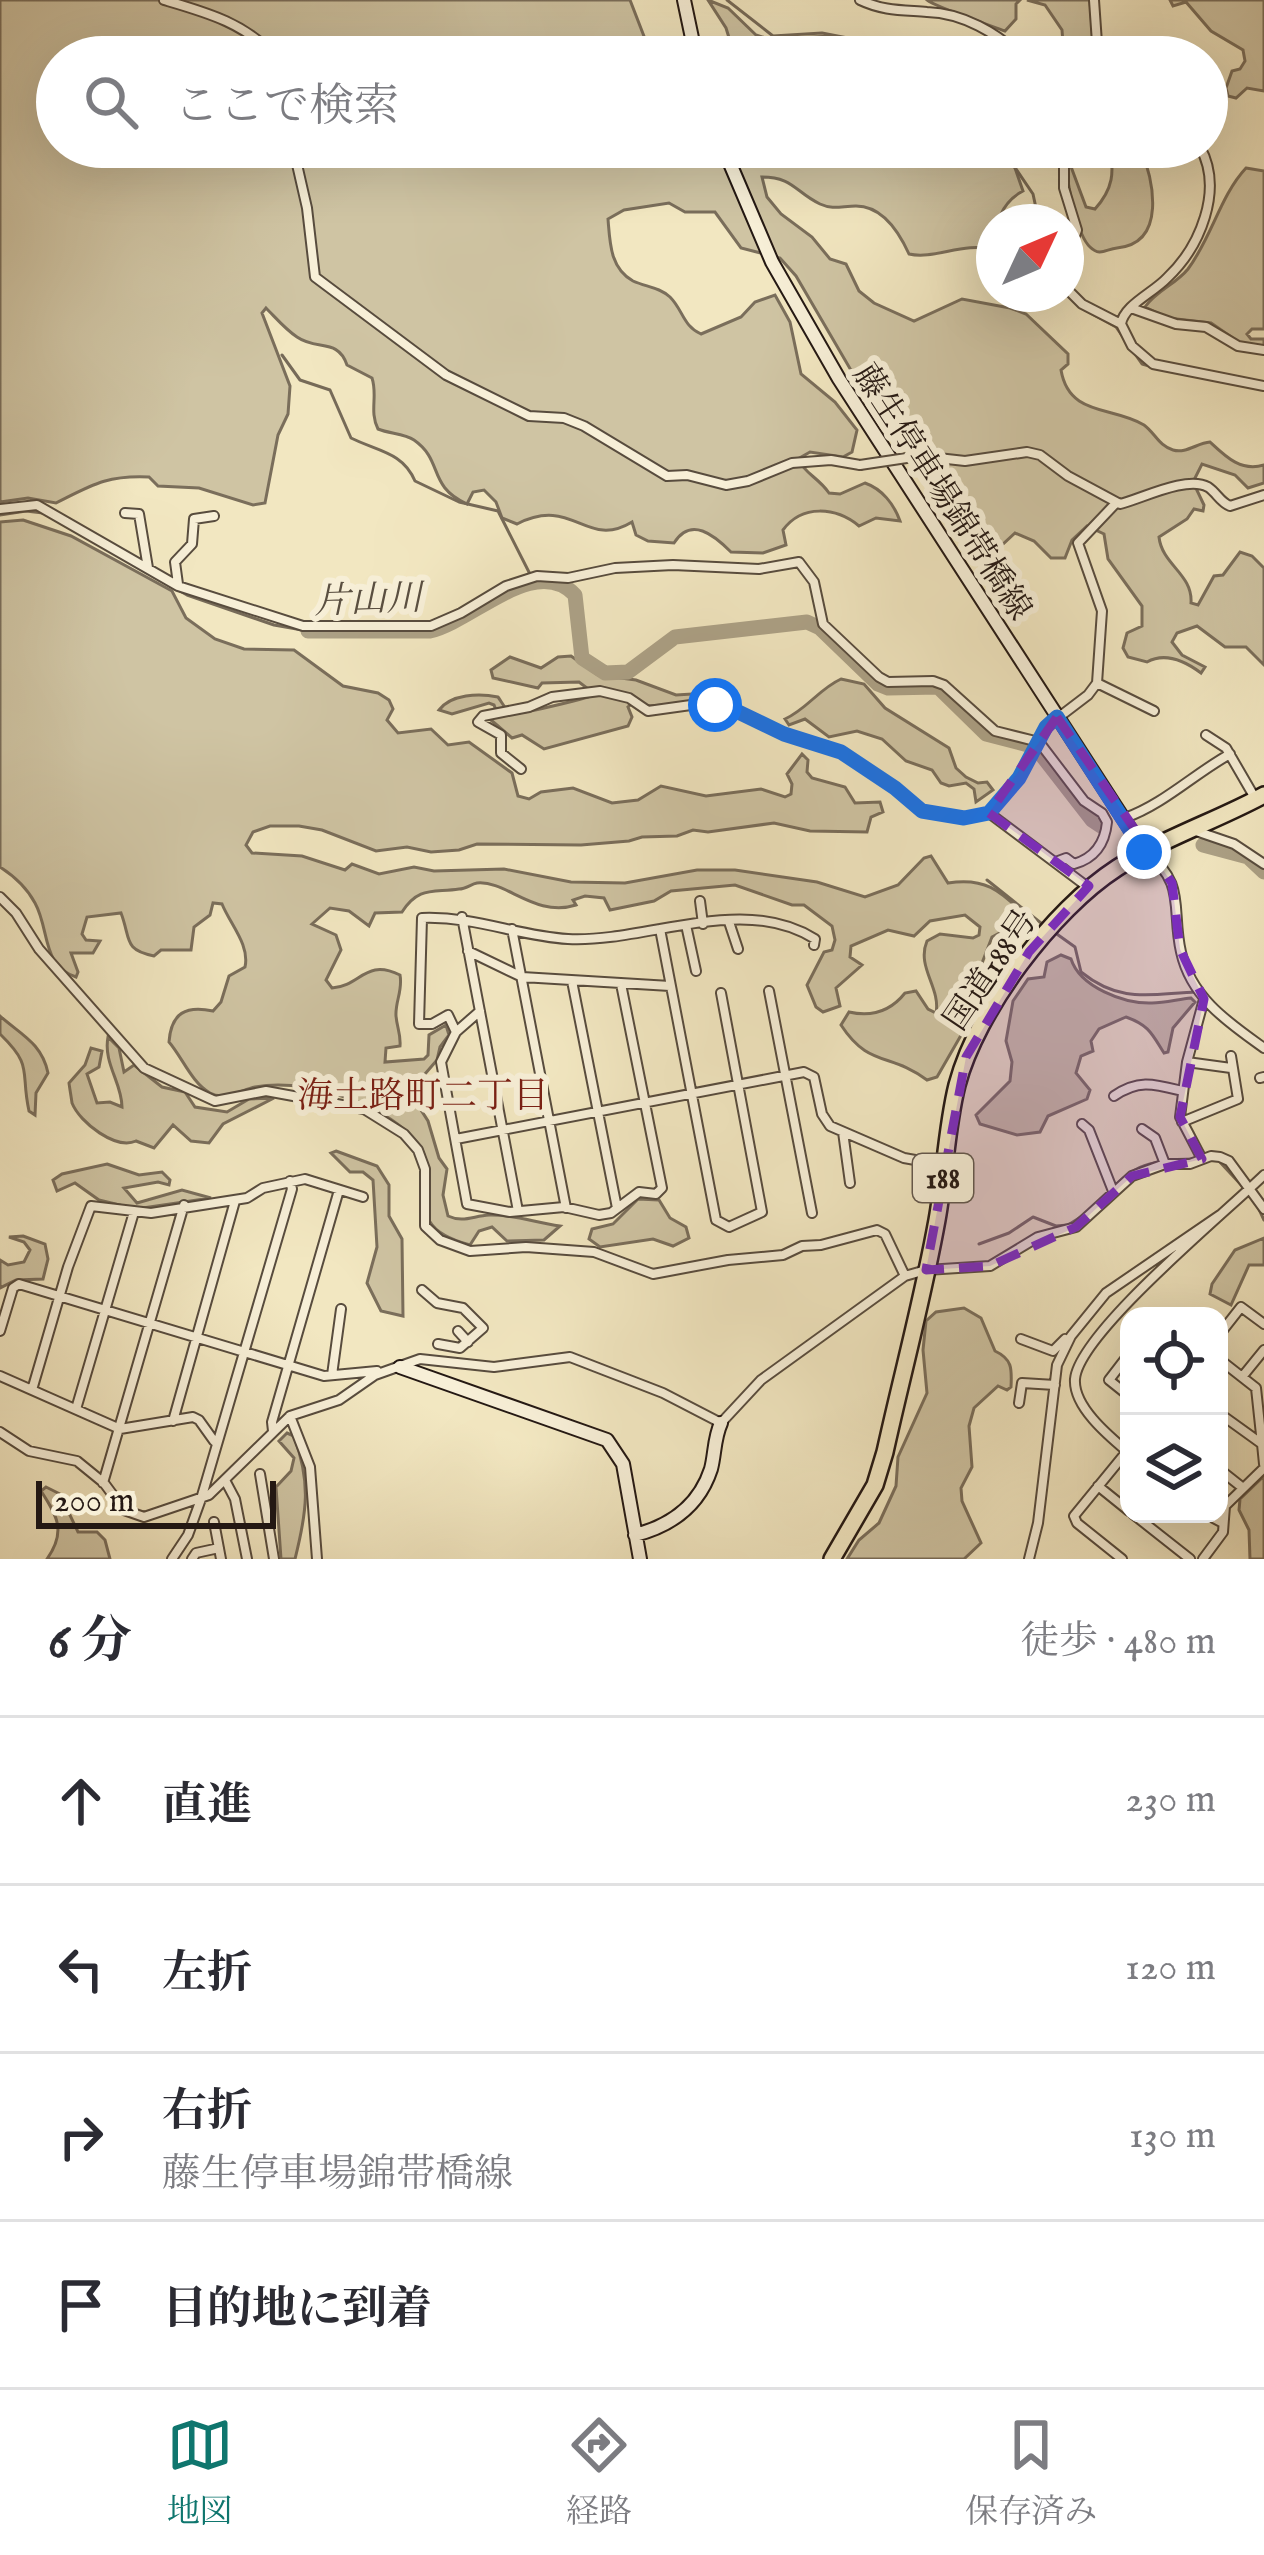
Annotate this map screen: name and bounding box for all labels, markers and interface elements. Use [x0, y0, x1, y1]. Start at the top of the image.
search box [36, 36, 1228, 168]
icon: search [78, 69, 144, 135]
text: ここで検索 [174, 79, 399, 136]
north arrow [976, 204, 1084, 312]
street label: 藤生停車場錦帯橋線 [843, 357, 1040, 629]
water label: 片山川 [313, 576, 427, 626]
route start [688, 678, 742, 732]
route end [1117, 825, 1171, 879]
street label: 国道188号 [936, 902, 1047, 1039]
district label: 海土路町二丁目 [297, 1074, 549, 1120]
road number: 188 [913, 1154, 973, 1202]
map controls [1120, 1307, 1228, 1523]
button: locate [1120, 1307, 1228, 1415]
button: layers [1120, 1415, 1228, 1523]
scale bar [36, 1475, 276, 1528]
text: 200 m [54, 1481, 135, 1523]
text: 6 分 [48, 1611, 132, 1676]
text: 徒歩 · 480 m [1020, 1618, 1216, 1667]
icon: ahead [48, 1768, 114, 1834]
text: 230 m [1125, 1776, 1216, 1825]
text: 直進 [162, 1778, 252, 1835]
icon: left [48, 1936, 114, 2002]
text: 120 m [1125, 1944, 1216, 1993]
text: 左折 [162, 1946, 252, 2003]
text: 右折 [162, 2084, 252, 2141]
icon: right [48, 2104, 114, 2170]
text: 130 m [1129, 2112, 1216, 2161]
text: 藤生停車場錦帯橋線 [162, 2151, 513, 2200]
icon: arrive [48, 2272, 114, 2338]
text: 目的地に到着 [162, 2282, 432, 2339]
tab: 地図 [167, 2412, 233, 2534]
tab: 経路 [566, 2412, 632, 2534]
tab: 保存済み [965, 2412, 1097, 2534]

